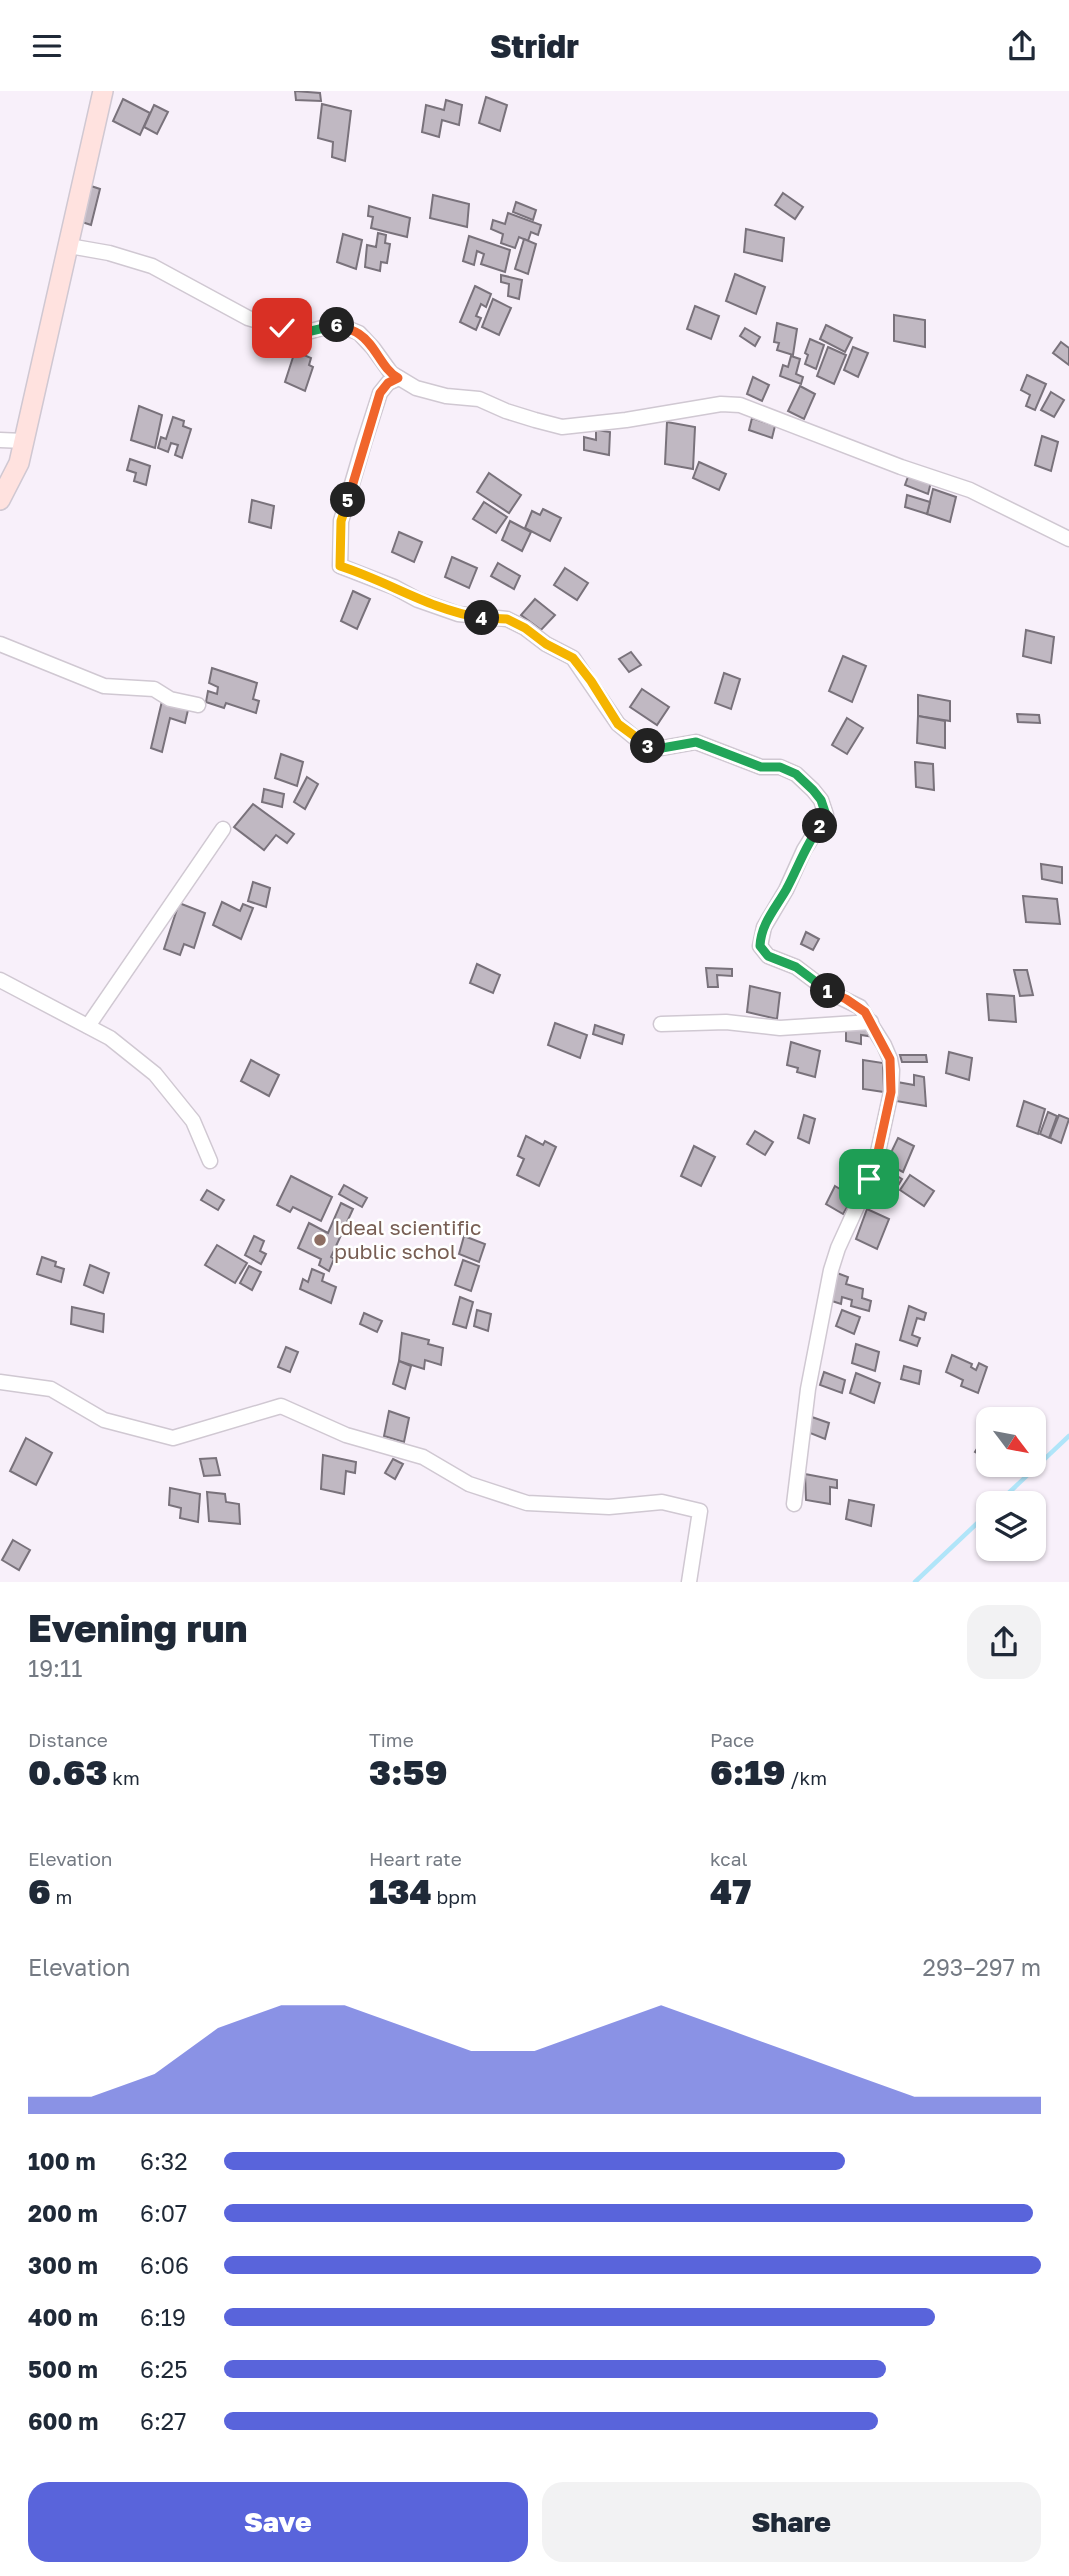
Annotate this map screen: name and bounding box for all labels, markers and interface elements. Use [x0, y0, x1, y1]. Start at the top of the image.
icon: menu [28, 27, 66, 65]
text: Stridr [490, 27, 579, 65]
icon: share [1003, 27, 1041, 65]
pin [252, 298, 312, 358]
pin: 6 [320, 307, 354, 343]
icon: check [263, 309, 301, 347]
text: 6 [330, 313, 343, 336]
pin: 5 [330, 483, 366, 517]
text: 5 [342, 488, 353, 511]
pin: 4 [464, 601, 500, 635]
text: 4 [476, 606, 487, 629]
pin: 3 [630, 729, 666, 763]
text: 3 [642, 734, 653, 757]
pin: 2 [802, 809, 838, 843]
text: 2 [814, 814, 825, 837]
pin: 1 [810, 974, 846, 1009]
text: 1 [823, 979, 832, 1002]
pin [839, 1149, 899, 1209]
icon: arrive [850, 1160, 888, 1198]
place label: Ideal scientific public schol [334, 1214, 481, 1264]
marker: Ideal scientific public schol [312, 1232, 328, 1248]
north arrow [976, 1407, 1046, 1477]
map controls [976, 1407, 1046, 1561]
button: layers [976, 1491, 1046, 1561]
text: Evening run [28, 1605, 247, 1650]
button: share [967, 1605, 1041, 1679]
text: 19:11 [28, 1654, 82, 1682]
text: Distance [28, 1728, 108, 1751]
text: Time [369, 1728, 414, 1751]
text: Pace [710, 1728, 754, 1751]
text: 0.63 [28, 1751, 107, 1793]
text: 3:59 [369, 1751, 447, 1793]
text: 6:19 [710, 1751, 786, 1793]
text: km [107, 1766, 140, 1789]
text: /km [786, 1766, 827, 1789]
text: Elevation [28, 1847, 113, 1870]
text: Heart rate [369, 1847, 462, 1870]
text: kcal [710, 1847, 748, 1870]
text: 6 [28, 1870, 51, 1912]
text: 134 [369, 1870, 432, 1912]
text: 47 [710, 1870, 751, 1912]
text: m [51, 1885, 72, 1908]
text: bpm [432, 1885, 477, 1908]
text: Elevation [28, 1953, 130, 1981]
text: 293–297 m [923, 1953, 1041, 1981]
text: 100 m [28, 2147, 96, 2175]
text: 6:32 [140, 2147, 188, 2175]
text: 200 m [28, 2199, 98, 2227]
text: 6:07 [140, 2199, 187, 2227]
text: 300 m [28, 2251, 98, 2279]
text: 6:06 [140, 2251, 189, 2279]
text: 400 m [28, 2303, 98, 2331]
text: 6:19 [140, 2303, 186, 2331]
text: 500 m [28, 2355, 98, 2383]
text: 6:25 [140, 2355, 188, 2383]
text: 600 m [28, 2407, 98, 2435]
text: 6:27 [140, 2407, 186, 2435]
button: Save [28, 2482, 528, 2562]
button: Share [542, 2482, 1041, 2562]

